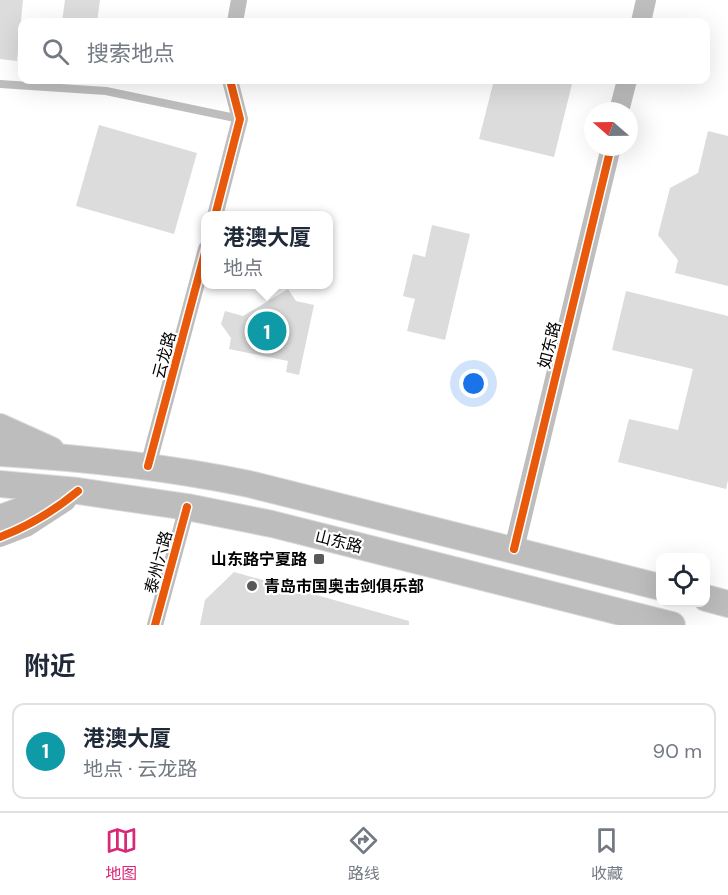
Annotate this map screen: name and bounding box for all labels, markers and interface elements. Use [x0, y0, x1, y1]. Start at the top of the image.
search box [18, 18, 710, 84]
icon: search [39, 35, 72, 68]
text: 搜索地点 [87, 39, 175, 68]
north arrow [584, 102, 638, 156]
popup [201, 211, 333, 289]
text: 港澳大厦 [223, 223, 311, 252]
text: 地点 [223, 255, 263, 281]
pin: 1 [248, 308, 286, 354]
street label: 如东路 [533, 319, 565, 371]
street label: 云龙路 [148, 329, 181, 381]
your location [459, 369, 488, 398]
street label: 山东路 [313, 525, 365, 557]
street label: 泰州六路 [140, 528, 177, 596]
place label: 山东路宁夏路 [211, 549, 307, 570]
marker: 山东路宁夏路 [312, 552, 326, 566]
map controls [656, 553, 710, 607]
button: locate [656, 553, 710, 607]
place label: 青岛市国奥击剑俱乐部 [264, 576, 424, 597]
marker: 青岛市国奥击剑俱乐部 [245, 579, 259, 593]
text: 附近 [24, 649, 76, 683]
text: 港澳大厦 [83, 724, 171, 753]
text: 1 [42, 738, 49, 764]
text: 90 m [653, 738, 702, 764]
text: 地点 · 云龙路 [83, 756, 198, 782]
tab: 地图 [105, 824, 138, 884]
tab: 路线 [347, 824, 380, 884]
tab: 收藏 [590, 824, 623, 884]

